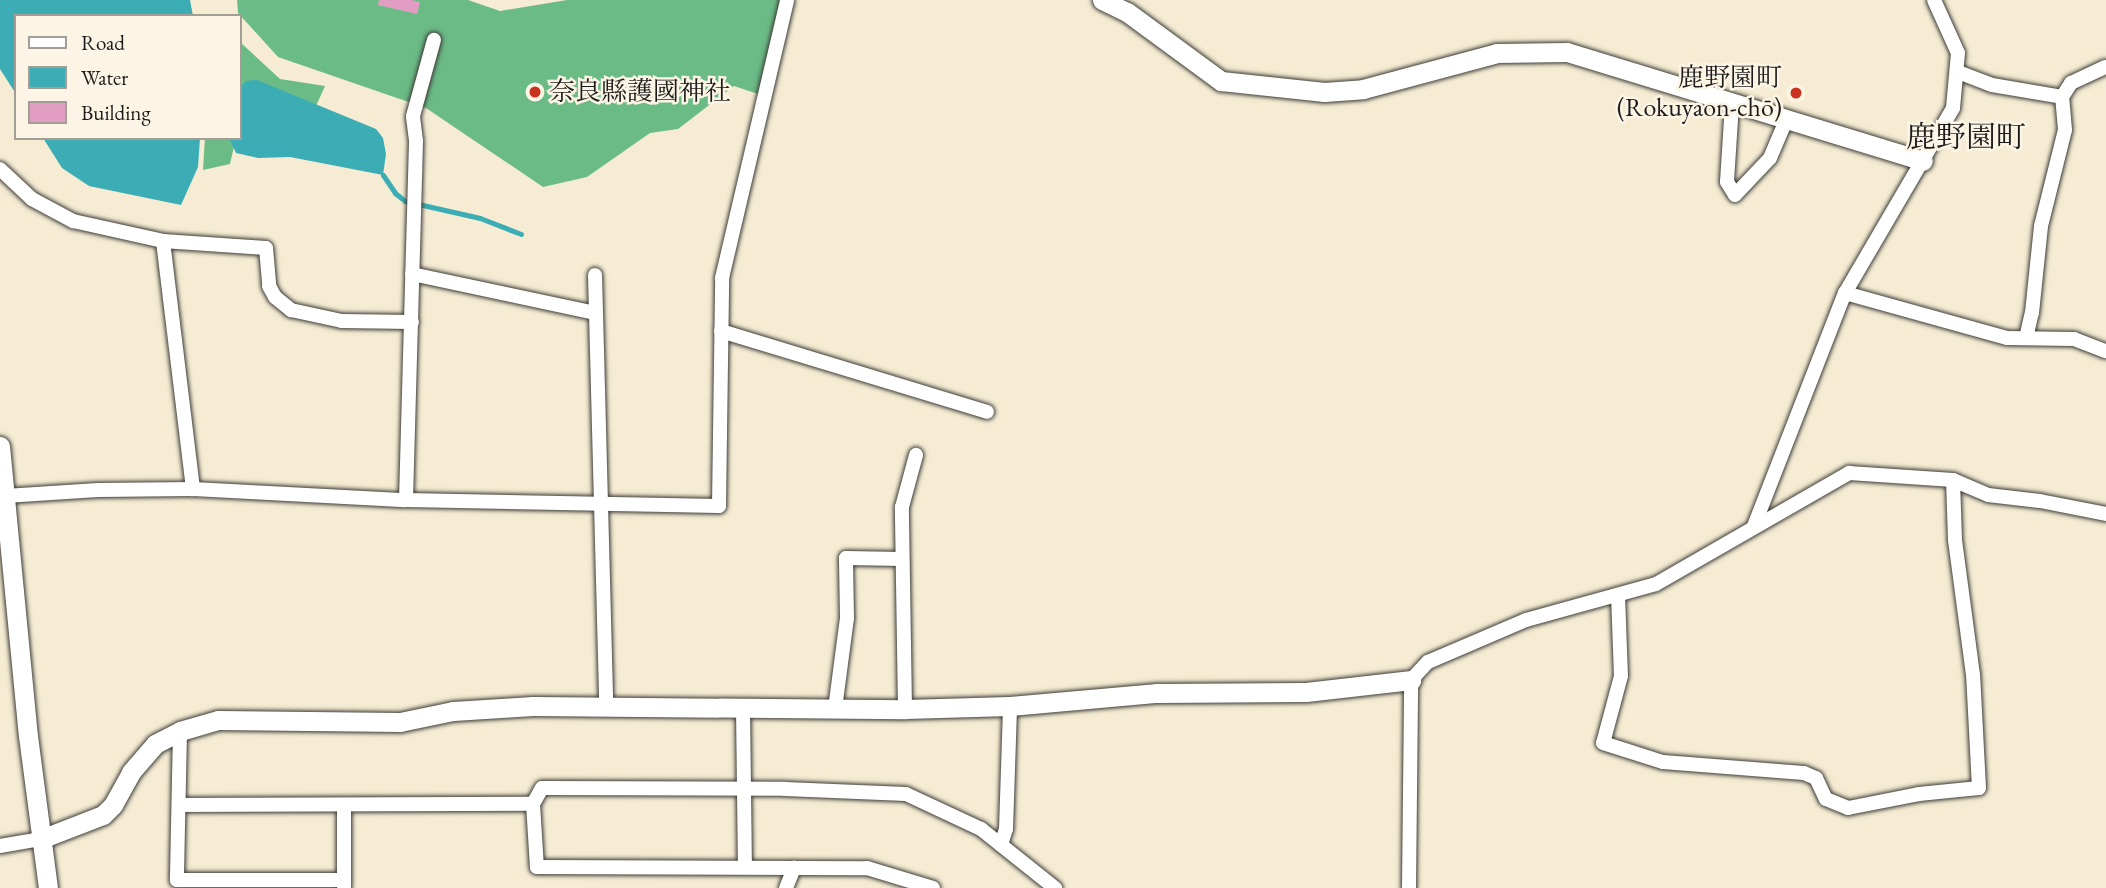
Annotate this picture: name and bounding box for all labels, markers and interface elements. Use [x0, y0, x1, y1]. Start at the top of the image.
legend [14, 14, 242, 140]
text: Road [81, 29, 125, 56]
place label: 鹿野園町 (Rokuyaon-chō) [1617, 62, 1782, 124]
text: Water [81, 64, 128, 91]
place label: 奈良縣護國神社 [549, 76, 731, 108]
marker: 奈良縣護國神社 [527, 84, 543, 100]
marker: 鹿野園町 (Rokuyaon-chō) [1788, 85, 1804, 101]
text: Building [81, 99, 151, 126]
district label: 鹿野園町 [1906, 119, 2026, 155]

